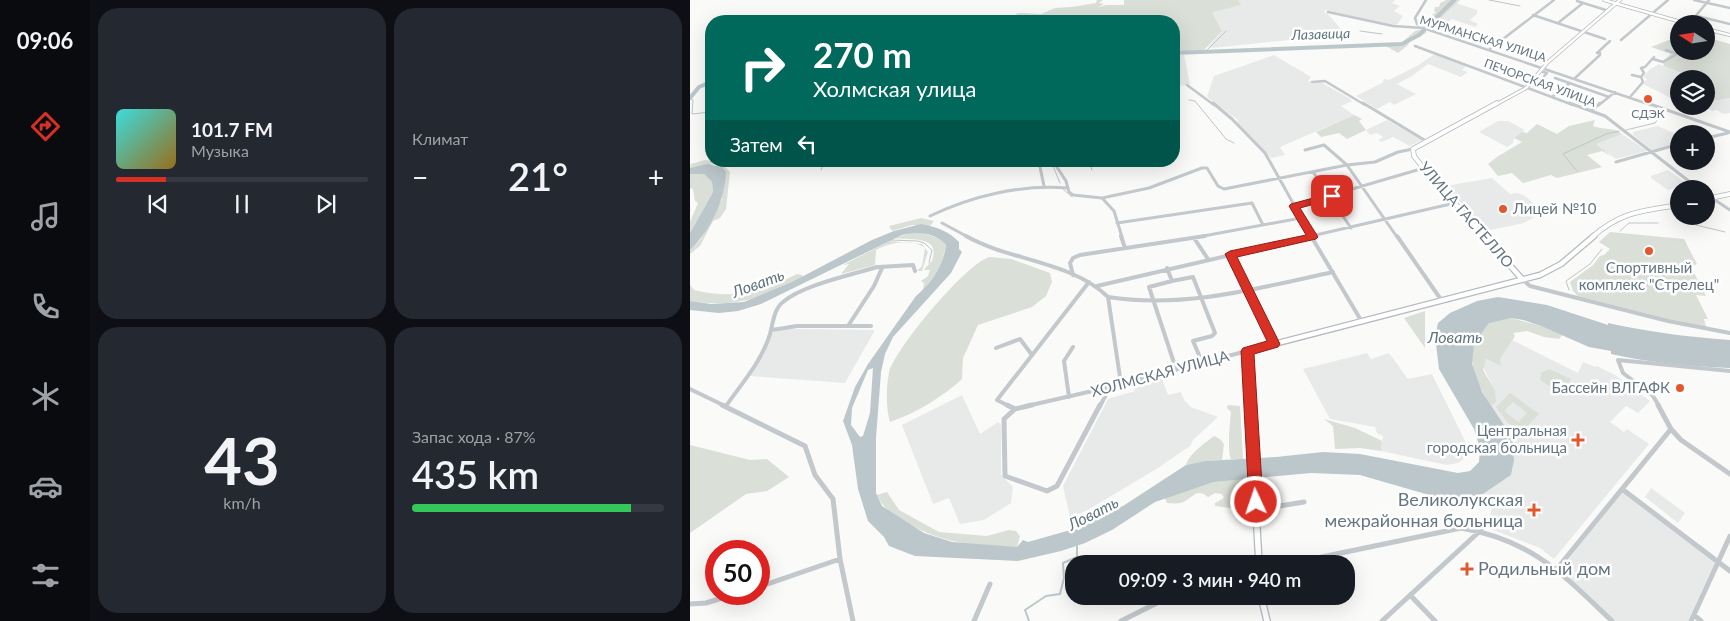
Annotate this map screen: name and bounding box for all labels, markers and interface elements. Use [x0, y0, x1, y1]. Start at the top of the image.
street label: МУРМАНСКАЯ УЛИЦА [1418, 12, 1549, 65]
north arrow [1670, 15, 1715, 60]
map controls [1670, 15, 1715, 225]
water label: Лазавица [1290, 24, 1351, 43]
text: 09:06 [17, 27, 73, 54]
text: 270 m [813, 33, 912, 75]
icon: right [730, 35, 795, 100]
street label: ПЕЧОРСКАЯ УЛИЦА [1482, 55, 1599, 110]
button: layers [1670, 70, 1715, 115]
text: Холмская улица [813, 75, 976, 102]
marker: СДЭК [1642, 93, 1654, 105]
place label: СДЭК [1631, 106, 1665, 121]
icon: directions [28, 109, 63, 144]
text: 101.7 FM [191, 118, 273, 141]
button: + [1670, 125, 1715, 170]
text: Климат [412, 129, 468, 148]
icon: left [793, 130, 821, 158]
text: Затем [730, 133, 783, 156]
text: Музыка [191, 141, 249, 160]
text: 21° [508, 153, 568, 199]
street label: УЛИЦА ГАСТЕЛЛО [1416, 158, 1518, 271]
text: − [412, 160, 428, 194]
text: + [648, 160, 664, 194]
pin [1311, 175, 1353, 217]
button: − [1670, 180, 1715, 225]
icon: arrive [1318, 182, 1346, 210]
icon: previous [144, 190, 172, 218]
icon: pause [228, 190, 256, 218]
icon: next [312, 190, 340, 218]
icon: music [28, 199, 63, 234]
place label: Лицей №10 [1512, 199, 1597, 217]
marker: Лицей №10 [1497, 203, 1509, 215]
marker: Спортивный комплекс "Стрелец" [1643, 245, 1655, 257]
place label: Спортивный комплекс "Стрелец" [1579, 258, 1719, 293]
water label: Ловать [728, 264, 787, 301]
icon: phone [28, 289, 63, 324]
water label: Ловать [1427, 327, 1482, 346]
street label: ХОЛМСКАЯ УЛИЦА [1089, 346, 1232, 400]
place label: Бассейн ВЛГАФК [1552, 378, 1670, 396]
icon: climate [28, 379, 63, 414]
marker: Бассейн ВЛГАФК [1674, 382, 1686, 394]
text: 43 [204, 421, 280, 499]
place label: Центральная городская больница [1427, 421, 1567, 456]
text: Запас хода · 87% [412, 427, 536, 446]
marker: Центральная городская больница [1571, 433, 1585, 447]
text: 435 km [412, 451, 539, 497]
icon: car [28, 469, 63, 504]
position arrow [1229, 475, 1281, 527]
place label: Великолукская межрайонная больница [1324, 488, 1523, 531]
water label: Ловать [1063, 492, 1121, 534]
text: km/h [223, 493, 261, 512]
marker: Великолукская межрайонная больница [1527, 503, 1541, 517]
speed limit sign: 50 [705, 540, 770, 605]
place label: Родильный дом [1478, 557, 1611, 579]
icon: filters [28, 558, 63, 593]
marker: Родильный дом [1460, 562, 1474, 576]
text: 09:09 · 3 мин · 940 m [1119, 568, 1301, 591]

